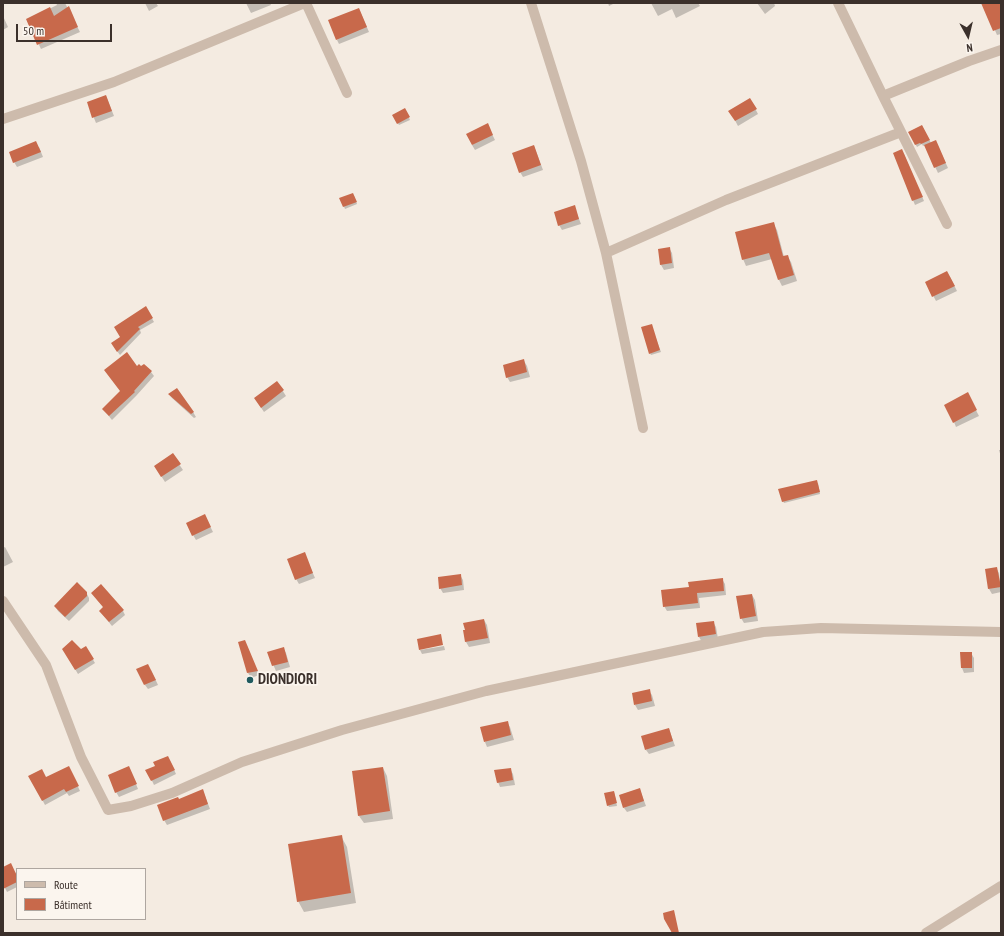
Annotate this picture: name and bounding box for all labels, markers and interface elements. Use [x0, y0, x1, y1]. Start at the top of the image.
scale bar [18, 16, 114, 42]
north arrow [948, 16, 988, 56]
text: 50 m [23, 23, 44, 38]
text: N [966, 41, 974, 55]
place label: DIONDIORI [258, 671, 317, 689]
marker: DIONDIORI [245, 675, 255, 685]
legend [16, 868, 146, 920]
text: Route [54, 877, 78, 892]
text: Bâtiment [54, 897, 92, 912]

